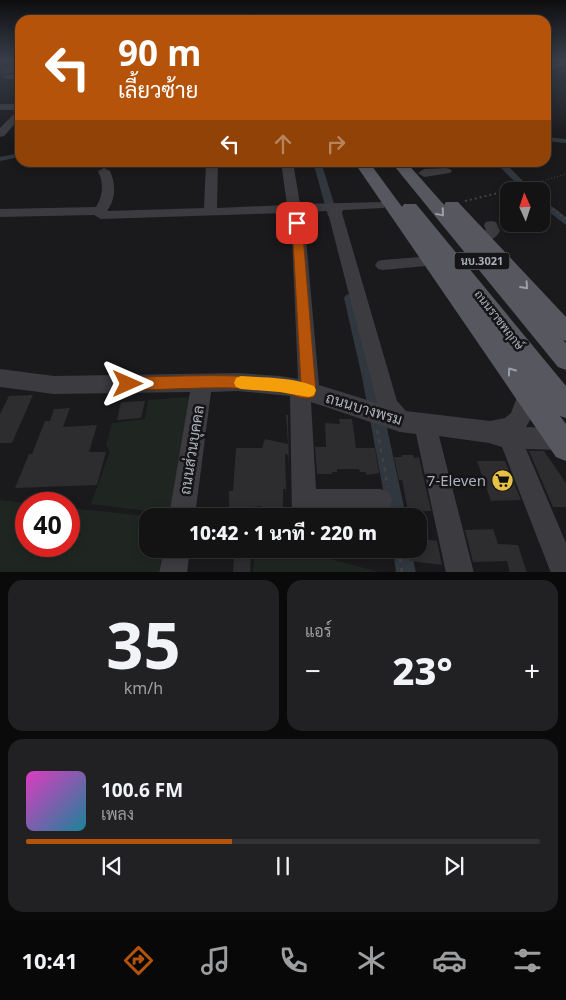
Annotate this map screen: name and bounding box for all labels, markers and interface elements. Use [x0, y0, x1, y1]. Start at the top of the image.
text: 90 m [118, 29, 201, 76]
icon: left [35, 35, 100, 100]
text: เลี้ยวซ้าย [118, 74, 198, 104]
icon: left [216, 130, 244, 158]
icon: ahead [269, 130, 297, 158]
icon: right [322, 130, 350, 158]
north arrow [500, 182, 550, 232]
map controls [500, 182, 550, 232]
pin [276, 202, 318, 244]
one-way arrow [435, 207, 444, 216]
icon: arrive [283, 209, 311, 237]
road number: นบ.3021 [454, 252, 510, 270]
one-way arrow [519, 280, 528, 289]
street label: ถนนราชพฤกษ์ [471, 286, 529, 354]
position arrow [101, 357, 153, 409]
one-way arrow [508, 367, 517, 377]
street label: ถนนบางพรม [324, 387, 405, 429]
street label: ถนนส่วนบุคคล [174, 404, 210, 496]
supermarket icon: 7-Eleven [490, 469, 514, 493]
place label: 7-Eleven [427, 470, 486, 490]
speed limit sign: 40 [15, 492, 80, 557]
text: 10:42 · 1 นาที · 220 m [189, 520, 377, 546]
text: 35 [106, 600, 181, 688]
text: แอร์ [305, 620, 331, 642]
text: 23° [392, 644, 453, 696]
text: − [305, 651, 321, 689]
text: + [524, 651, 540, 689]
text: km/h [124, 677, 163, 699]
text: 100.6 FM [101, 777, 183, 803]
text: เพลง [101, 803, 134, 825]
icon: previous [98, 852, 126, 880]
icon: pause [269, 852, 297, 880]
icon: next [440, 852, 468, 880]
icon: directions [121, 943, 156, 978]
icon: music [198, 943, 233, 978]
icon: phone [276, 943, 311, 978]
icon: climate [354, 943, 389, 978]
icon: car [432, 943, 467, 978]
icon: filters [510, 943, 545, 978]
text: 10:41 [21, 945, 78, 975]

